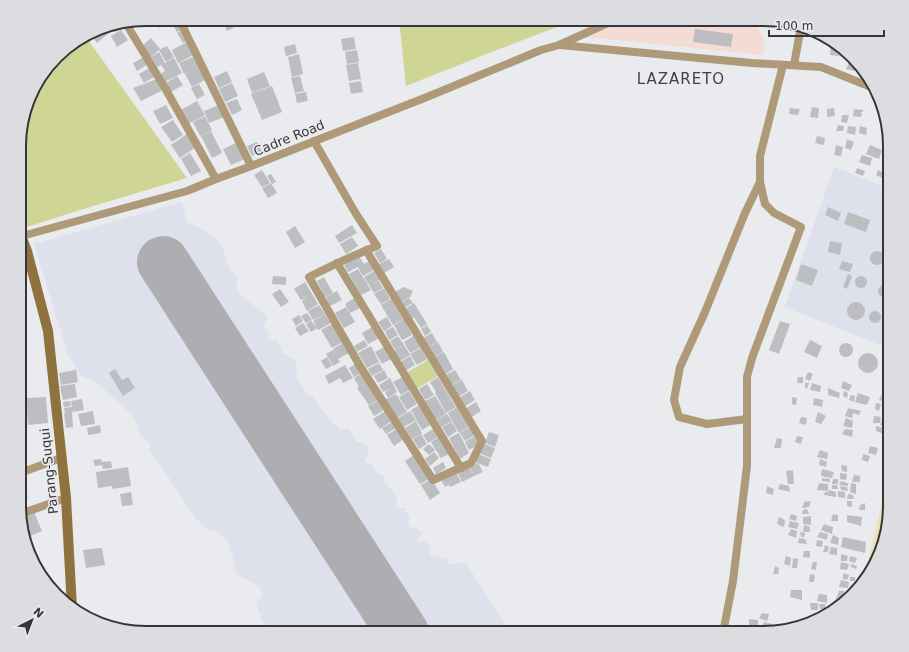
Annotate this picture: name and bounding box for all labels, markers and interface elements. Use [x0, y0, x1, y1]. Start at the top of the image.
scale bar [769, 12, 884, 38]
text: 100 m [775, 19, 813, 33]
district label: LAZARETO [637, 70, 725, 88]
street label: Cadre Road [251, 117, 327, 159]
street label: Parang-Suqui [37, 427, 61, 515]
north arrow [12, 600, 52, 640]
text: N [31, 605, 46, 621]

